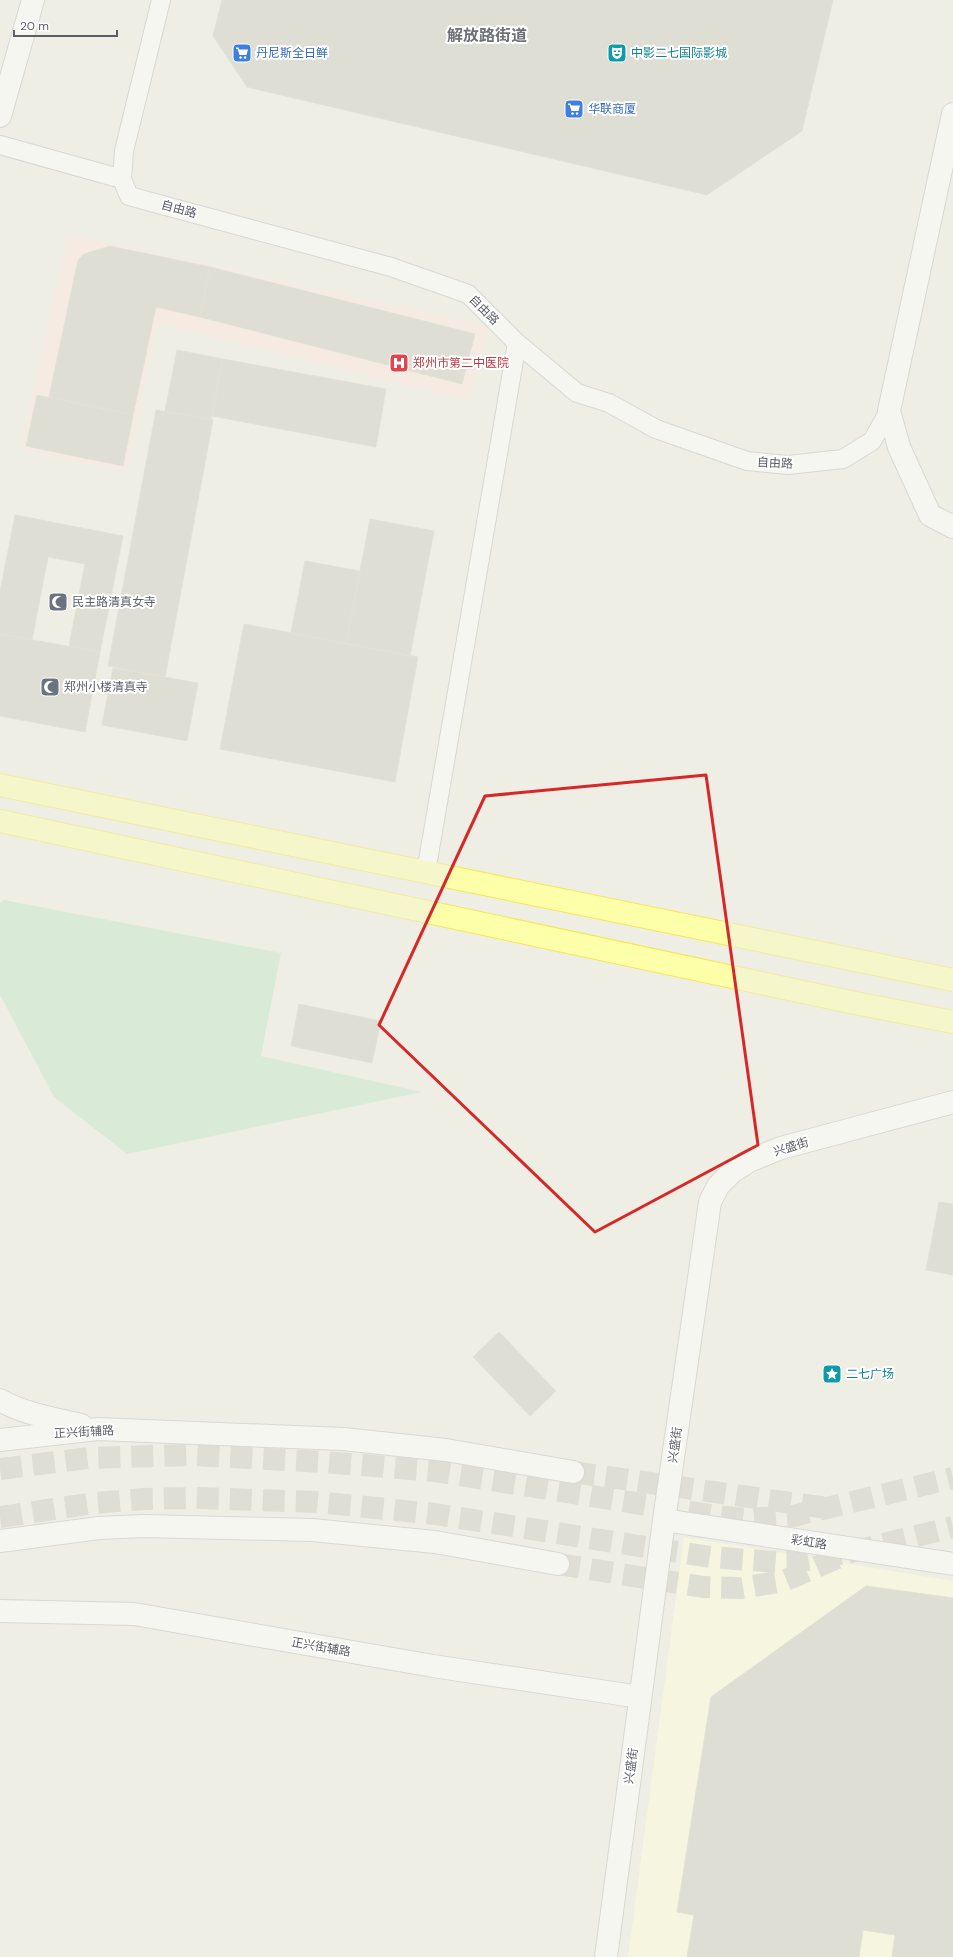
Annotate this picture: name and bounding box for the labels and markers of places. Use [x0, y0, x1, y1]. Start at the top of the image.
supermarket icon: 丹尼斯全日鲜 [231, 42, 253, 64]
theatre icon: 中影二七国际影城 [606, 42, 628, 64]
place label: 丹尼斯全日鲜 [256, 45, 328, 61]
place label: 中影二七国际影城 [631, 45, 727, 61]
supermarket icon: 华联商厦 [563, 98, 585, 120]
place label: 华联商厦 [588, 101, 636, 117]
hospital icon: 郑州市第二中医院 [388, 352, 410, 374]
place label: 郑州市第二中医院 [413, 355, 509, 371]
mosque icon: 民主路清真女寺 [47, 591, 69, 613]
place label: 民主路清真女寺 [72, 594, 156, 610]
mosque icon: 郑州小楼清真寺 [39, 676, 61, 698]
place label: 郑州小楼清真寺 [64, 679, 148, 695]
place icon: 二七广场 [821, 1363, 843, 1385]
place label: 二七广场 [846, 1366, 894, 1382]

